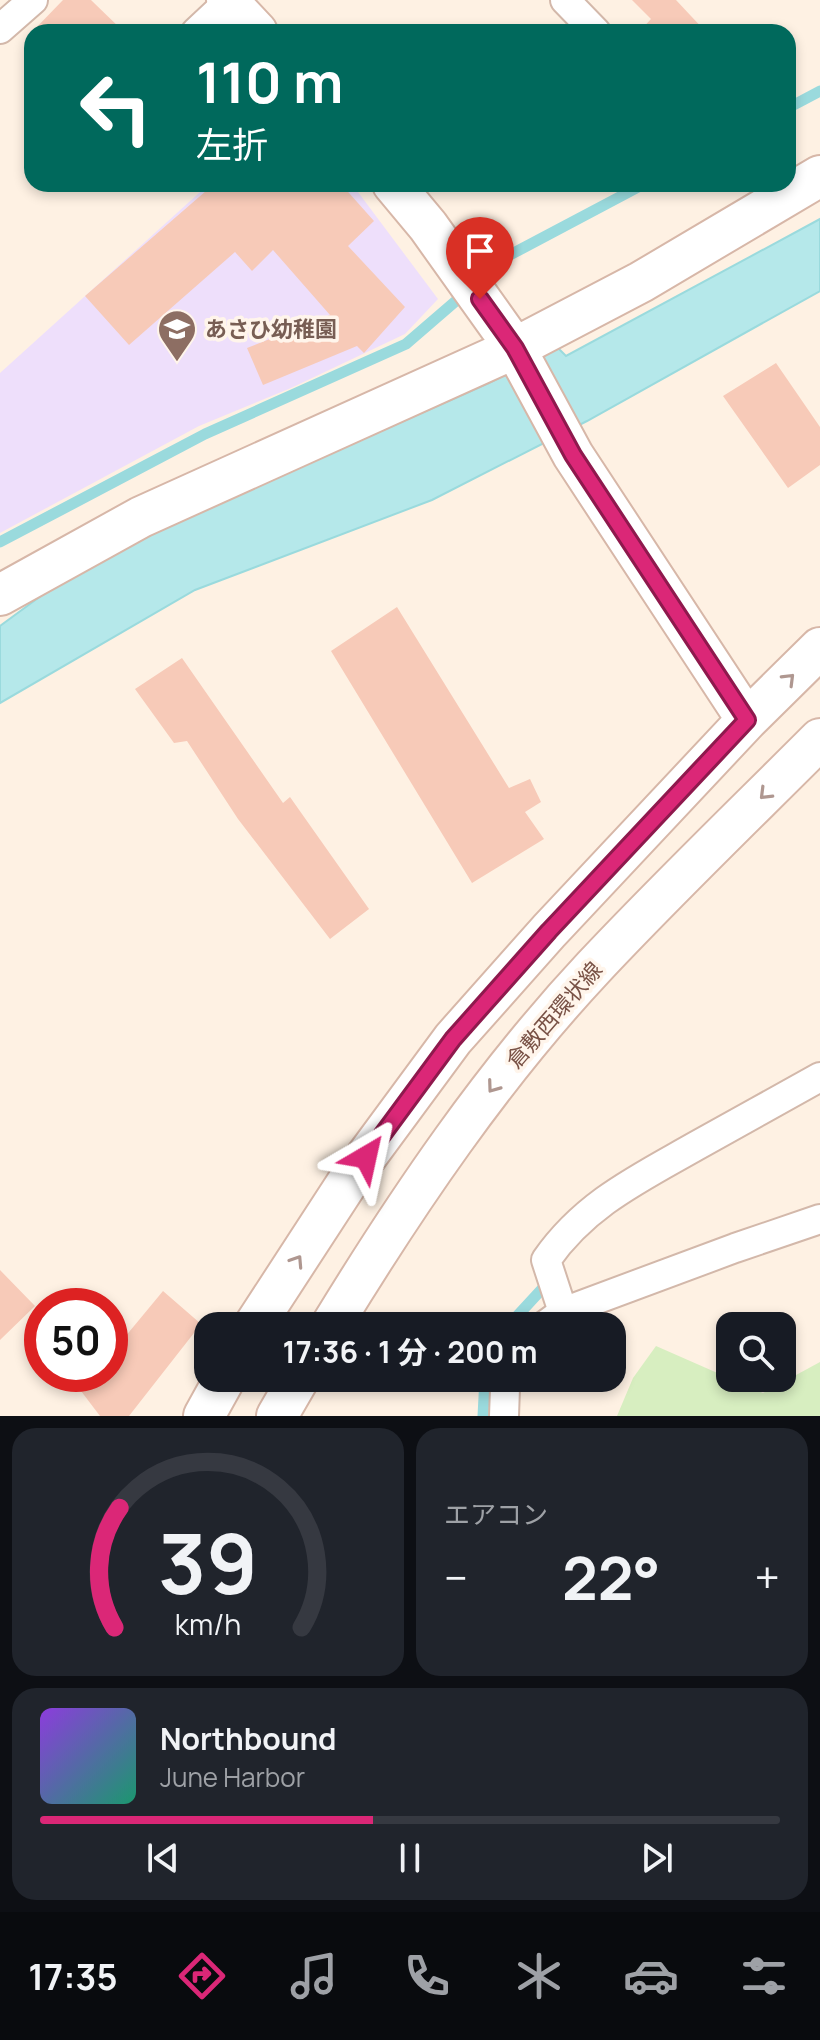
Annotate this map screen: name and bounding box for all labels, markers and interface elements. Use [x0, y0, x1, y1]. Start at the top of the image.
text: 110 m [196, 43, 343, 120]
icon: left [64, 56, 168, 160]
text: 左折 [196, 120, 268, 169]
pin [446, 217, 514, 299]
icon: arrive [458, 229, 502, 273]
school or university icon: あさひ幼稚園 [156, 308, 198, 363]
place label: あさひ幼稚園 [205, 314, 337, 344]
one-way arrow [780, 674, 794, 688]
one-way arrow [760, 785, 774, 799]
street label: 倉敷西環状線 [499, 955, 609, 1075]
one-way arrow [489, 1079, 503, 1093]
position arrow [324, 1115, 408, 1199]
one-way arrow [287, 1255, 302, 1269]
speed limit sign: 50 [24, 1288, 128, 1392]
map controls [716, 1312, 796, 1392]
button: search [716, 1312, 796, 1392]
text: 17:36 · 1 分 · 200 m [283, 1331, 537, 1372]
text: エアコン [444, 1496, 548, 1532]
text: 39 [158, 1505, 258, 1619]
text: 22° [562, 1536, 660, 1618]
text: − [444, 1547, 468, 1607]
text: + [755, 1547, 780, 1607]
text: km/h [175, 1605, 241, 1644]
text: Northbound [160, 1718, 337, 1759]
text: June Harbor [160, 1759, 305, 1795]
icon: previous [141, 1836, 185, 1880]
icon: pause [388, 1836, 432, 1880]
icon: next [635, 1836, 679, 1880]
icon: directions [174, 1948, 230, 2004]
icon: music [286, 1948, 342, 2004]
icon: phone [399, 1948, 455, 2004]
icon: climate [511, 1948, 567, 2004]
icon: car [623, 1948, 679, 2004]
icon: filters [736, 1948, 792, 2004]
text: 17:35 [28, 1952, 118, 2001]

